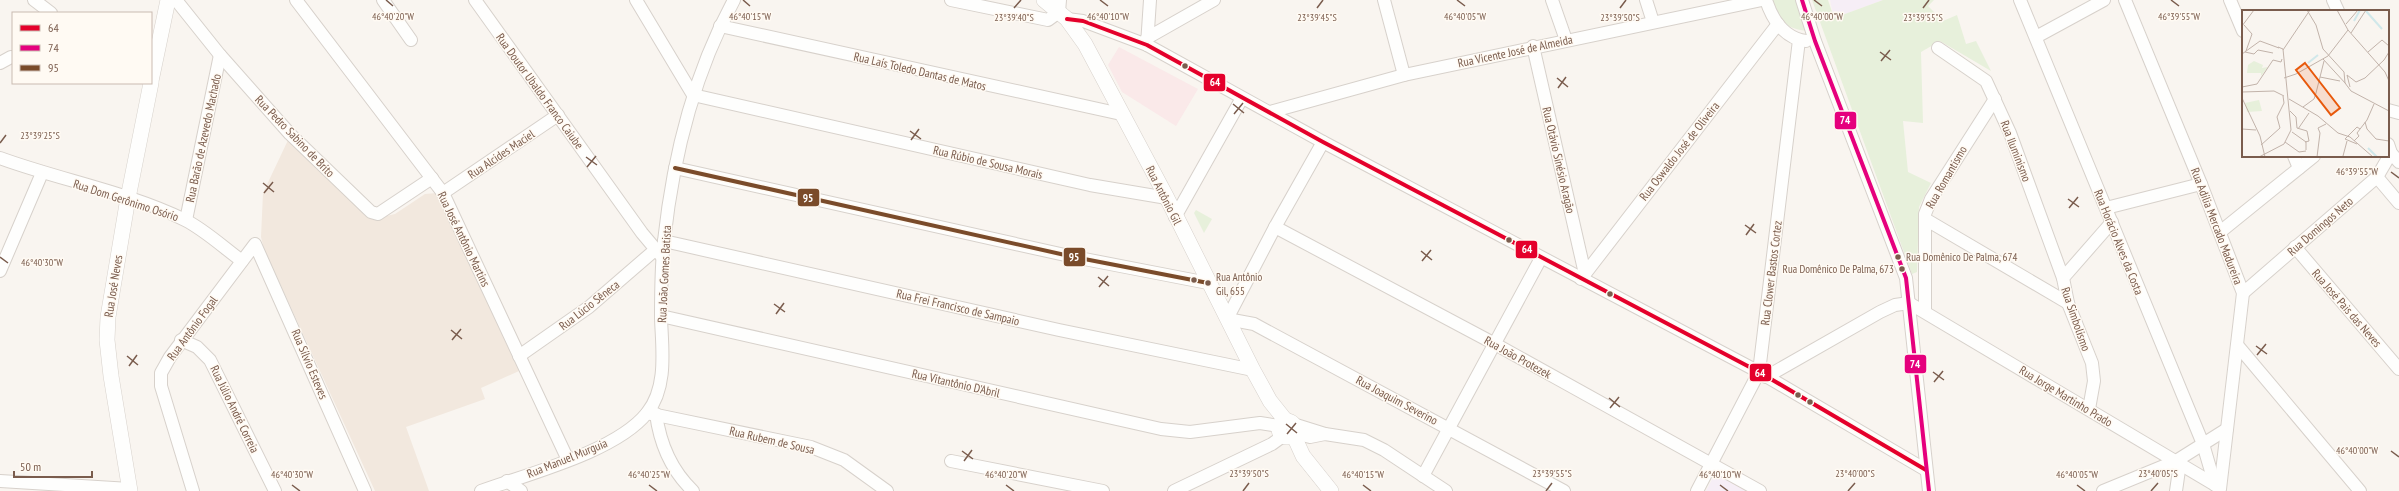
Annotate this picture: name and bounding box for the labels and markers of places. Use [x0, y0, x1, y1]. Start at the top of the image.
unlabelled marker [1180, 61, 1190, 71]
unlabelled marker [1504, 235, 1514, 245]
place label: Rua Domênico De Palma, 674 [1906, 250, 2017, 264]
marker: Rua Domênico De Palma, 674 [1893, 252, 1903, 262]
place label: Rua Domênico De Palma, 673 [1783, 262, 1894, 276]
marker: Rua Domênico De Palma, 673 [1897, 264, 1907, 274]
place label: Rua Antônio Gil, 655 [1216, 270, 1262, 298]
unlabelled marker [1189, 275, 1199, 285]
marker: Rua Antônio Gil, 655 [1203, 278, 1213, 288]
unlabelled marker [1605, 289, 1615, 299]
unlabelled marker [1793, 390, 1803, 400]
unlabelled marker [1805, 397, 1815, 407]

